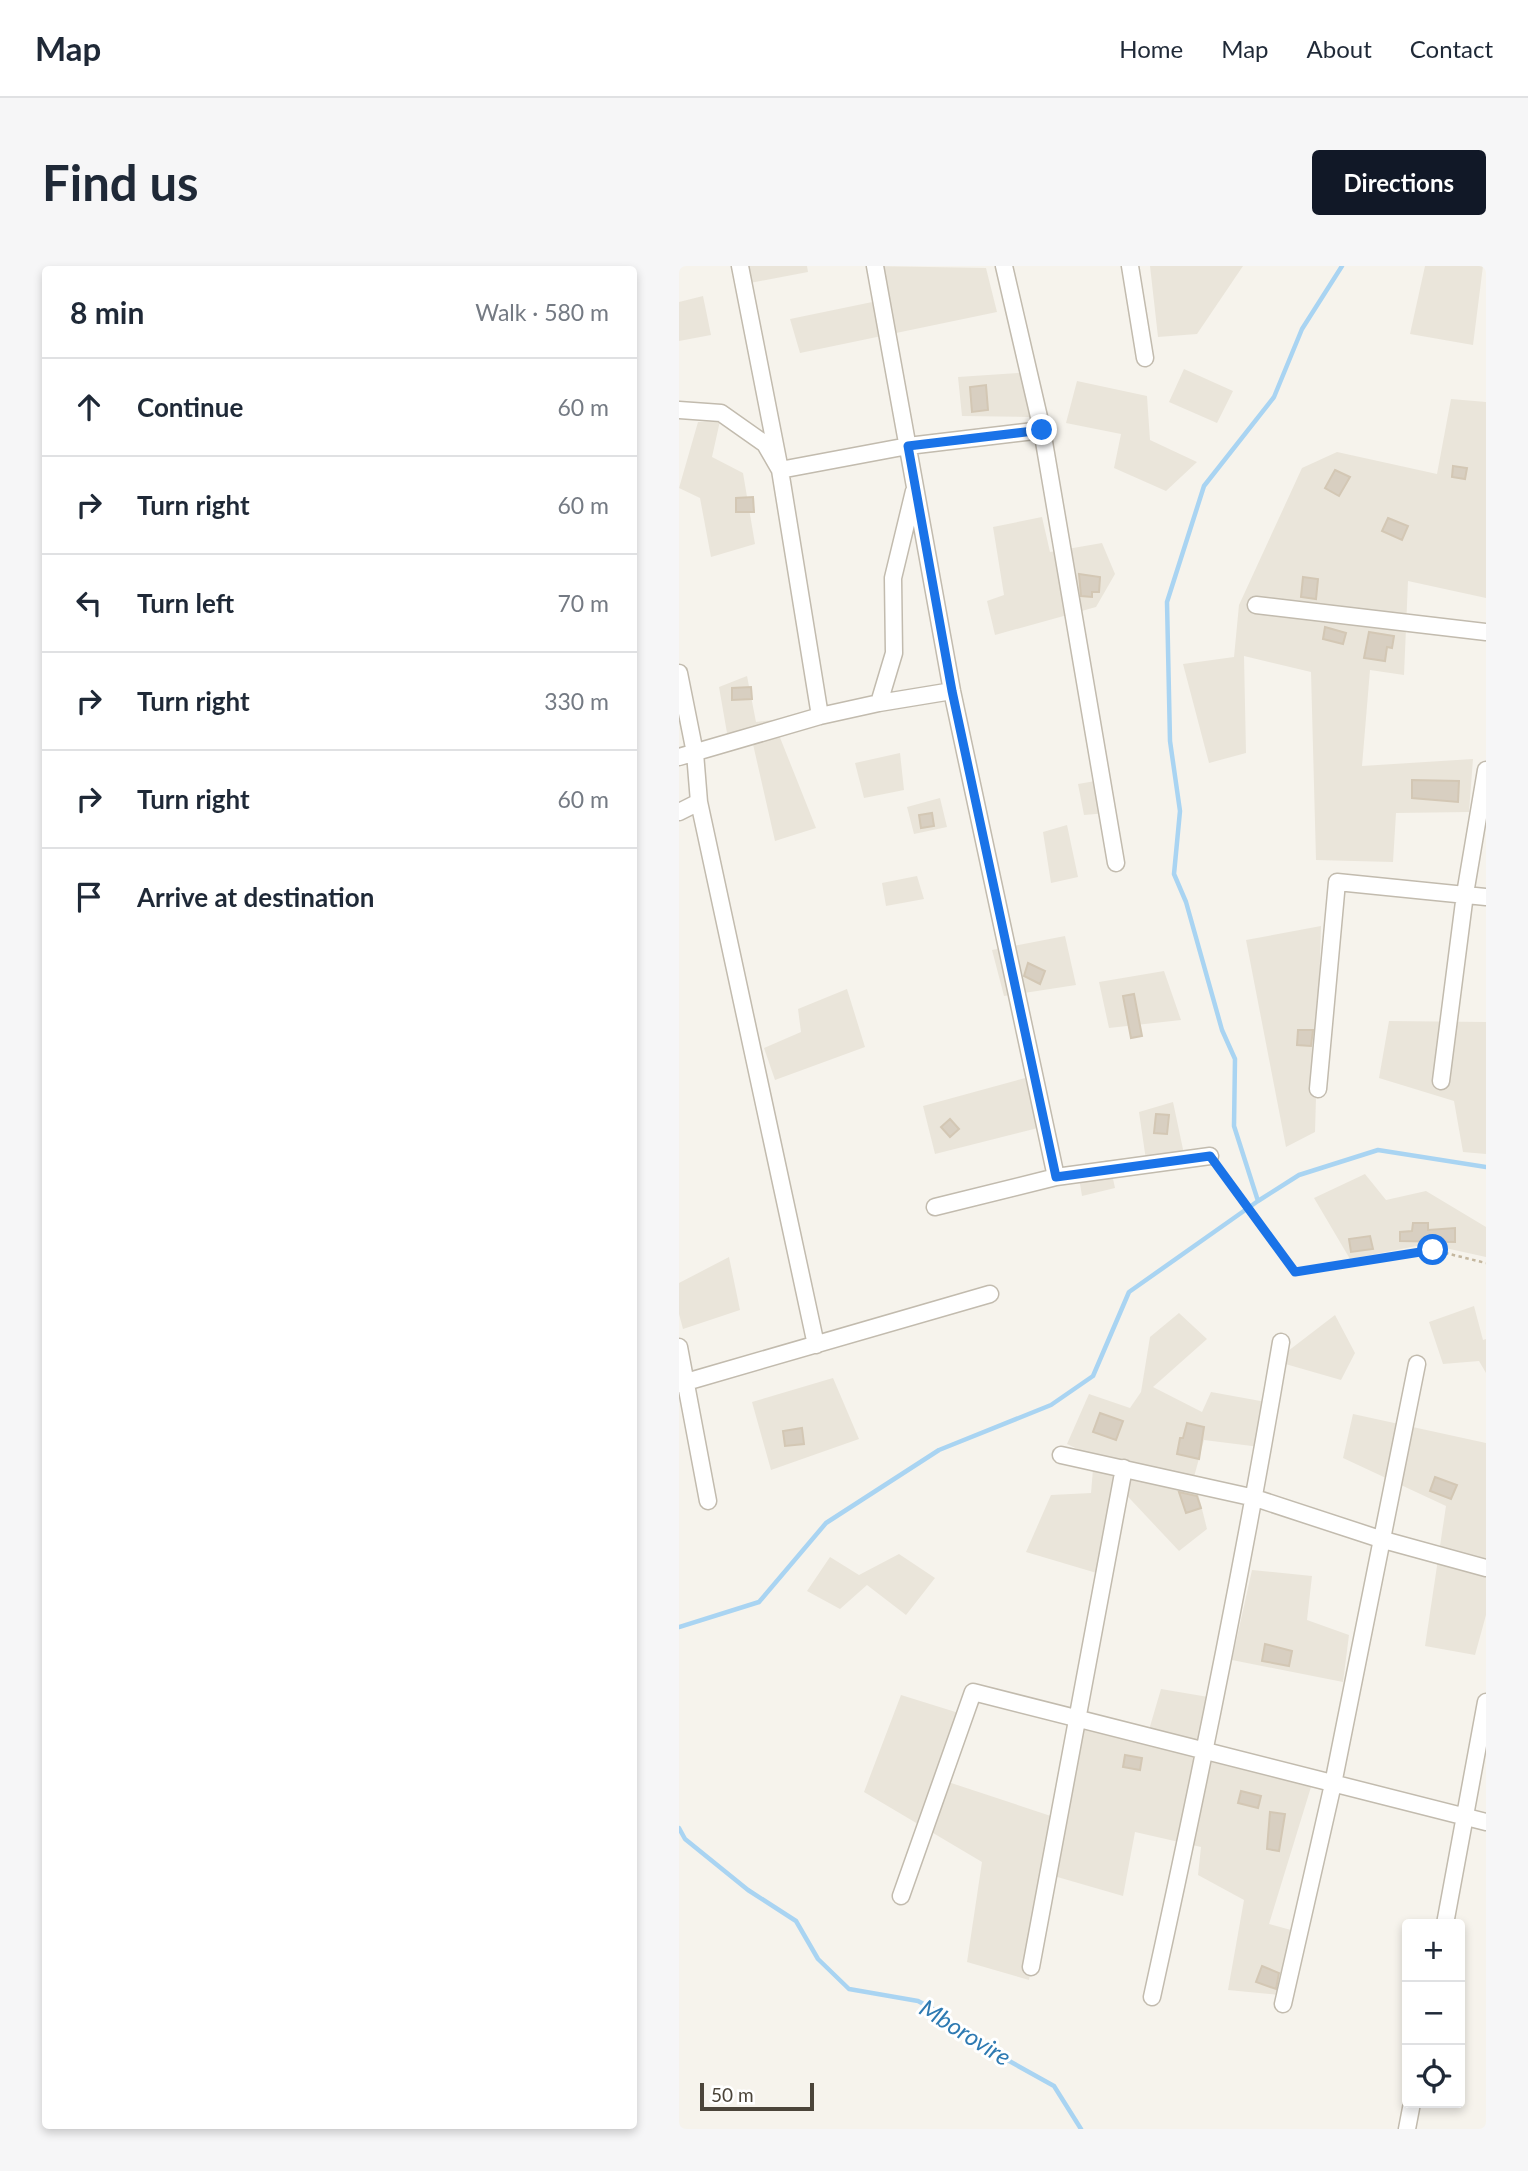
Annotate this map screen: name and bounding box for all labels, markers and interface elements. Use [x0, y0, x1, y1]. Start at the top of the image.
text: Map [35, 28, 101, 68]
text: Home [1119, 34, 1183, 63]
text: Map [1221, 34, 1269, 63]
text: About [1307, 34, 1372, 63]
text: Contact [1410, 34, 1493, 63]
button: Directions [1312, 150, 1486, 215]
text: Find us [42, 153, 199, 211]
text: 8 min [70, 294, 144, 330]
text: Walk · 580 m [475, 298, 609, 326]
icon: ahead [70, 388, 108, 426]
text: Continue [137, 391, 243, 423]
text: 60 m [558, 393, 609, 421]
route end [1026, 414, 1057, 445]
icon: right [70, 486, 108, 524]
text: Turn right [137, 489, 250, 521]
text: 60 m [558, 491, 609, 519]
icon: left [70, 584, 108, 622]
text: Turn left [137, 587, 234, 619]
text: 70 m [558, 589, 609, 617]
icon: right [70, 682, 108, 720]
text: Turn right [137, 685, 250, 717]
text: 330 m [544, 687, 609, 715]
icon: right [70, 780, 108, 818]
text: Turn right [137, 783, 250, 815]
text: 60 m [558, 785, 609, 813]
icon: arrive [70, 878, 108, 916]
text: Arrive at destination [137, 881, 374, 913]
route start [1417, 1234, 1448, 1265]
map controls [1402, 1919, 1465, 2108]
button: + [1402, 1919, 1465, 1982]
button: − [1402, 1982, 1465, 2045]
water label: Mborovire [915, 1992, 1017, 2071]
button: locate [1402, 2045, 1465, 2108]
scale bar [700, 2080, 814, 2112]
text: 50 m [711, 2083, 754, 2106]

